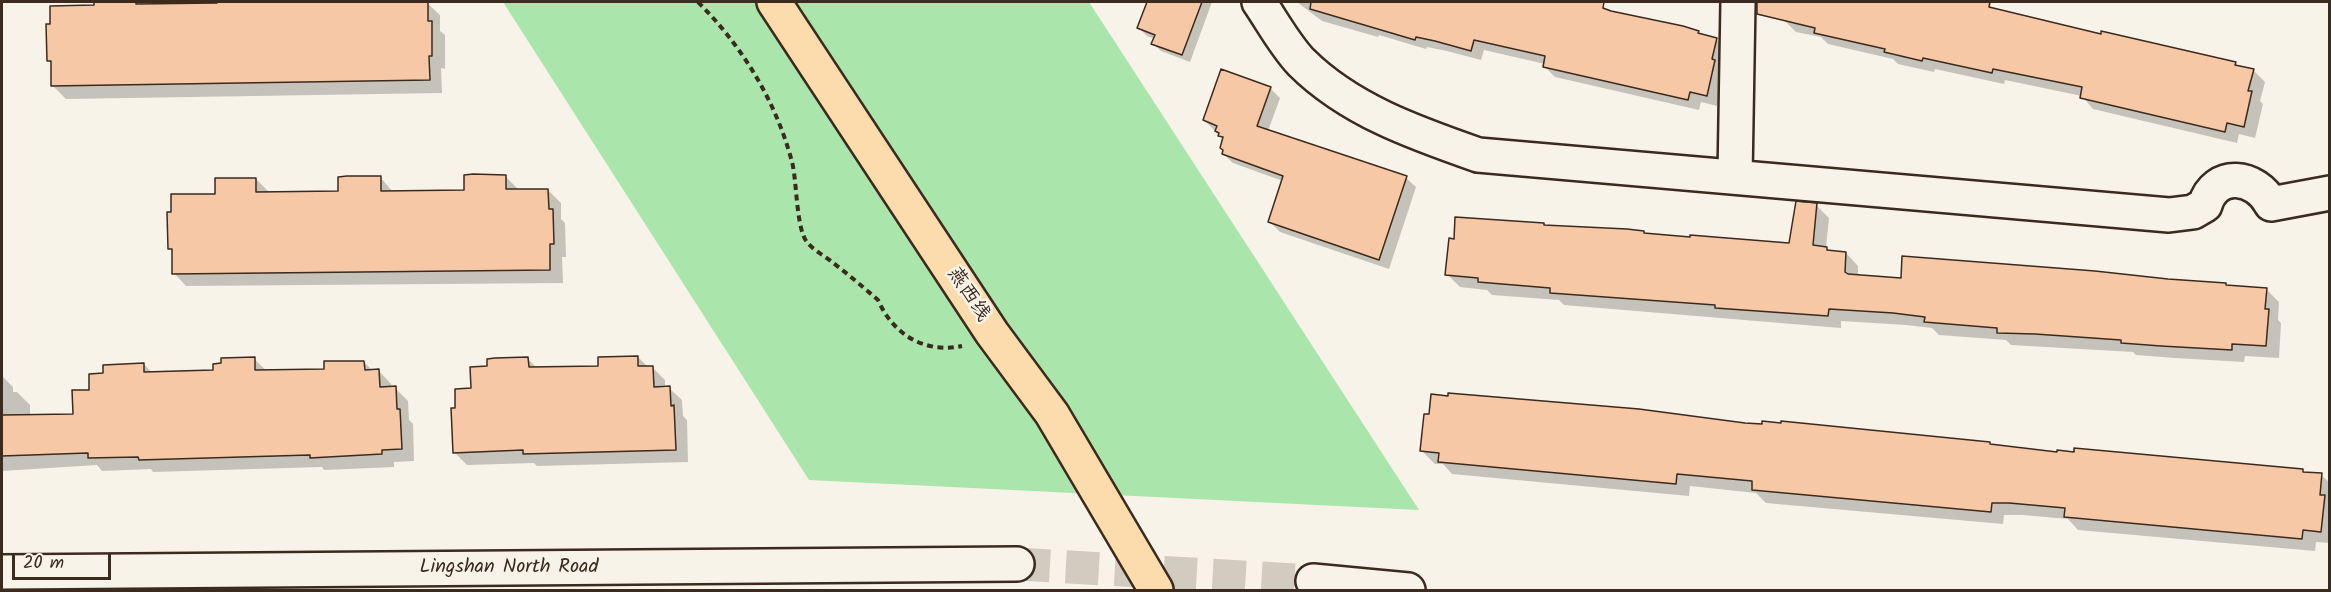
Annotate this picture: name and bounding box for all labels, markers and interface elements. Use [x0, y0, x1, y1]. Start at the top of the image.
street label: 燕西线 [941, 263, 993, 327]
scale bar [15, 541, 114, 579]
text: 20 m [23, 549, 64, 578]
street label: Lingshan North Road [420, 557, 598, 581]

